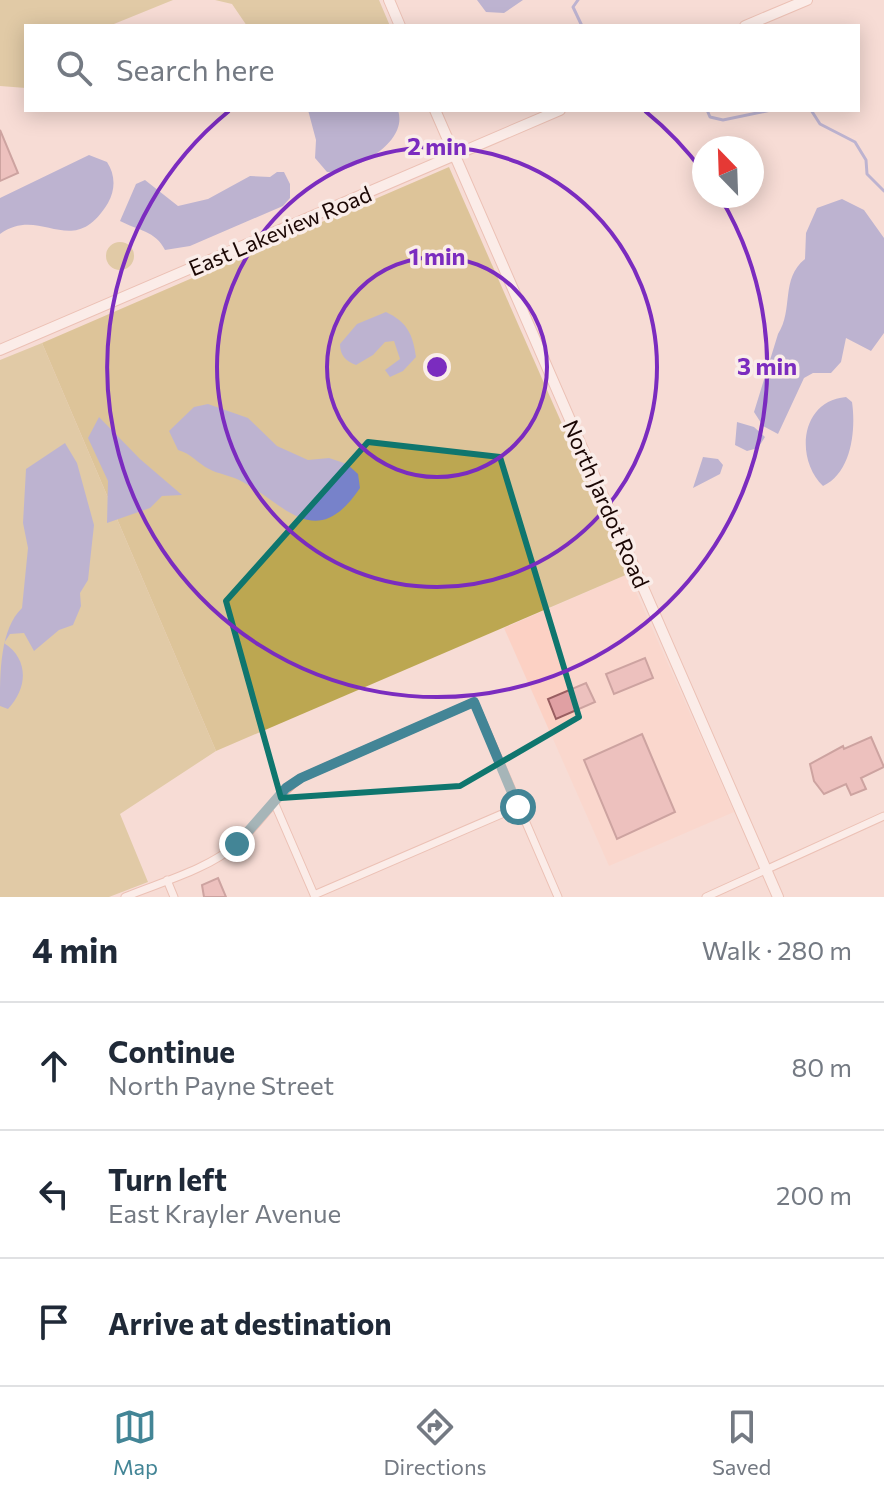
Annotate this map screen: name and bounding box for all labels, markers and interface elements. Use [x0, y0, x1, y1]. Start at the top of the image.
search box [24, 24, 860, 112]
icon: search [52, 46, 96, 90]
text: Search here [116, 50, 275, 87]
text: 2 min [407, 131, 467, 160]
north arrow [692, 136, 764, 208]
street label: East Lakeview Road [184, 180, 375, 281]
text: 1 min [409, 241, 465, 270]
text: 3 min [737, 351, 797, 380]
centre of rings [423, 353, 451, 381]
street label: North Jardot Road [557, 416, 656, 592]
route start [500, 789, 536, 825]
route end [219, 826, 255, 862]
text: 4 min [32, 928, 118, 970]
text: Walk · 280 m [702, 934, 852, 965]
text: Continue [108, 1032, 235, 1069]
icon: ahead [32, 1044, 76, 1088]
text: 80 m [792, 1051, 852, 1082]
text: North Payne Street [108, 1069, 334, 1100]
text: Turn left [108, 1160, 227, 1197]
icon: left [32, 1172, 76, 1216]
text: 200 m [776, 1179, 852, 1210]
text: East Krayler Avenue [108, 1197, 341, 1228]
icon: arrive [32, 1300, 76, 1344]
text: Arrive at destination [108, 1304, 392, 1341]
tab: Map [113, 1405, 158, 1480]
tab: Directions [383, 1405, 487, 1480]
tab: Saved [712, 1405, 771, 1480]

